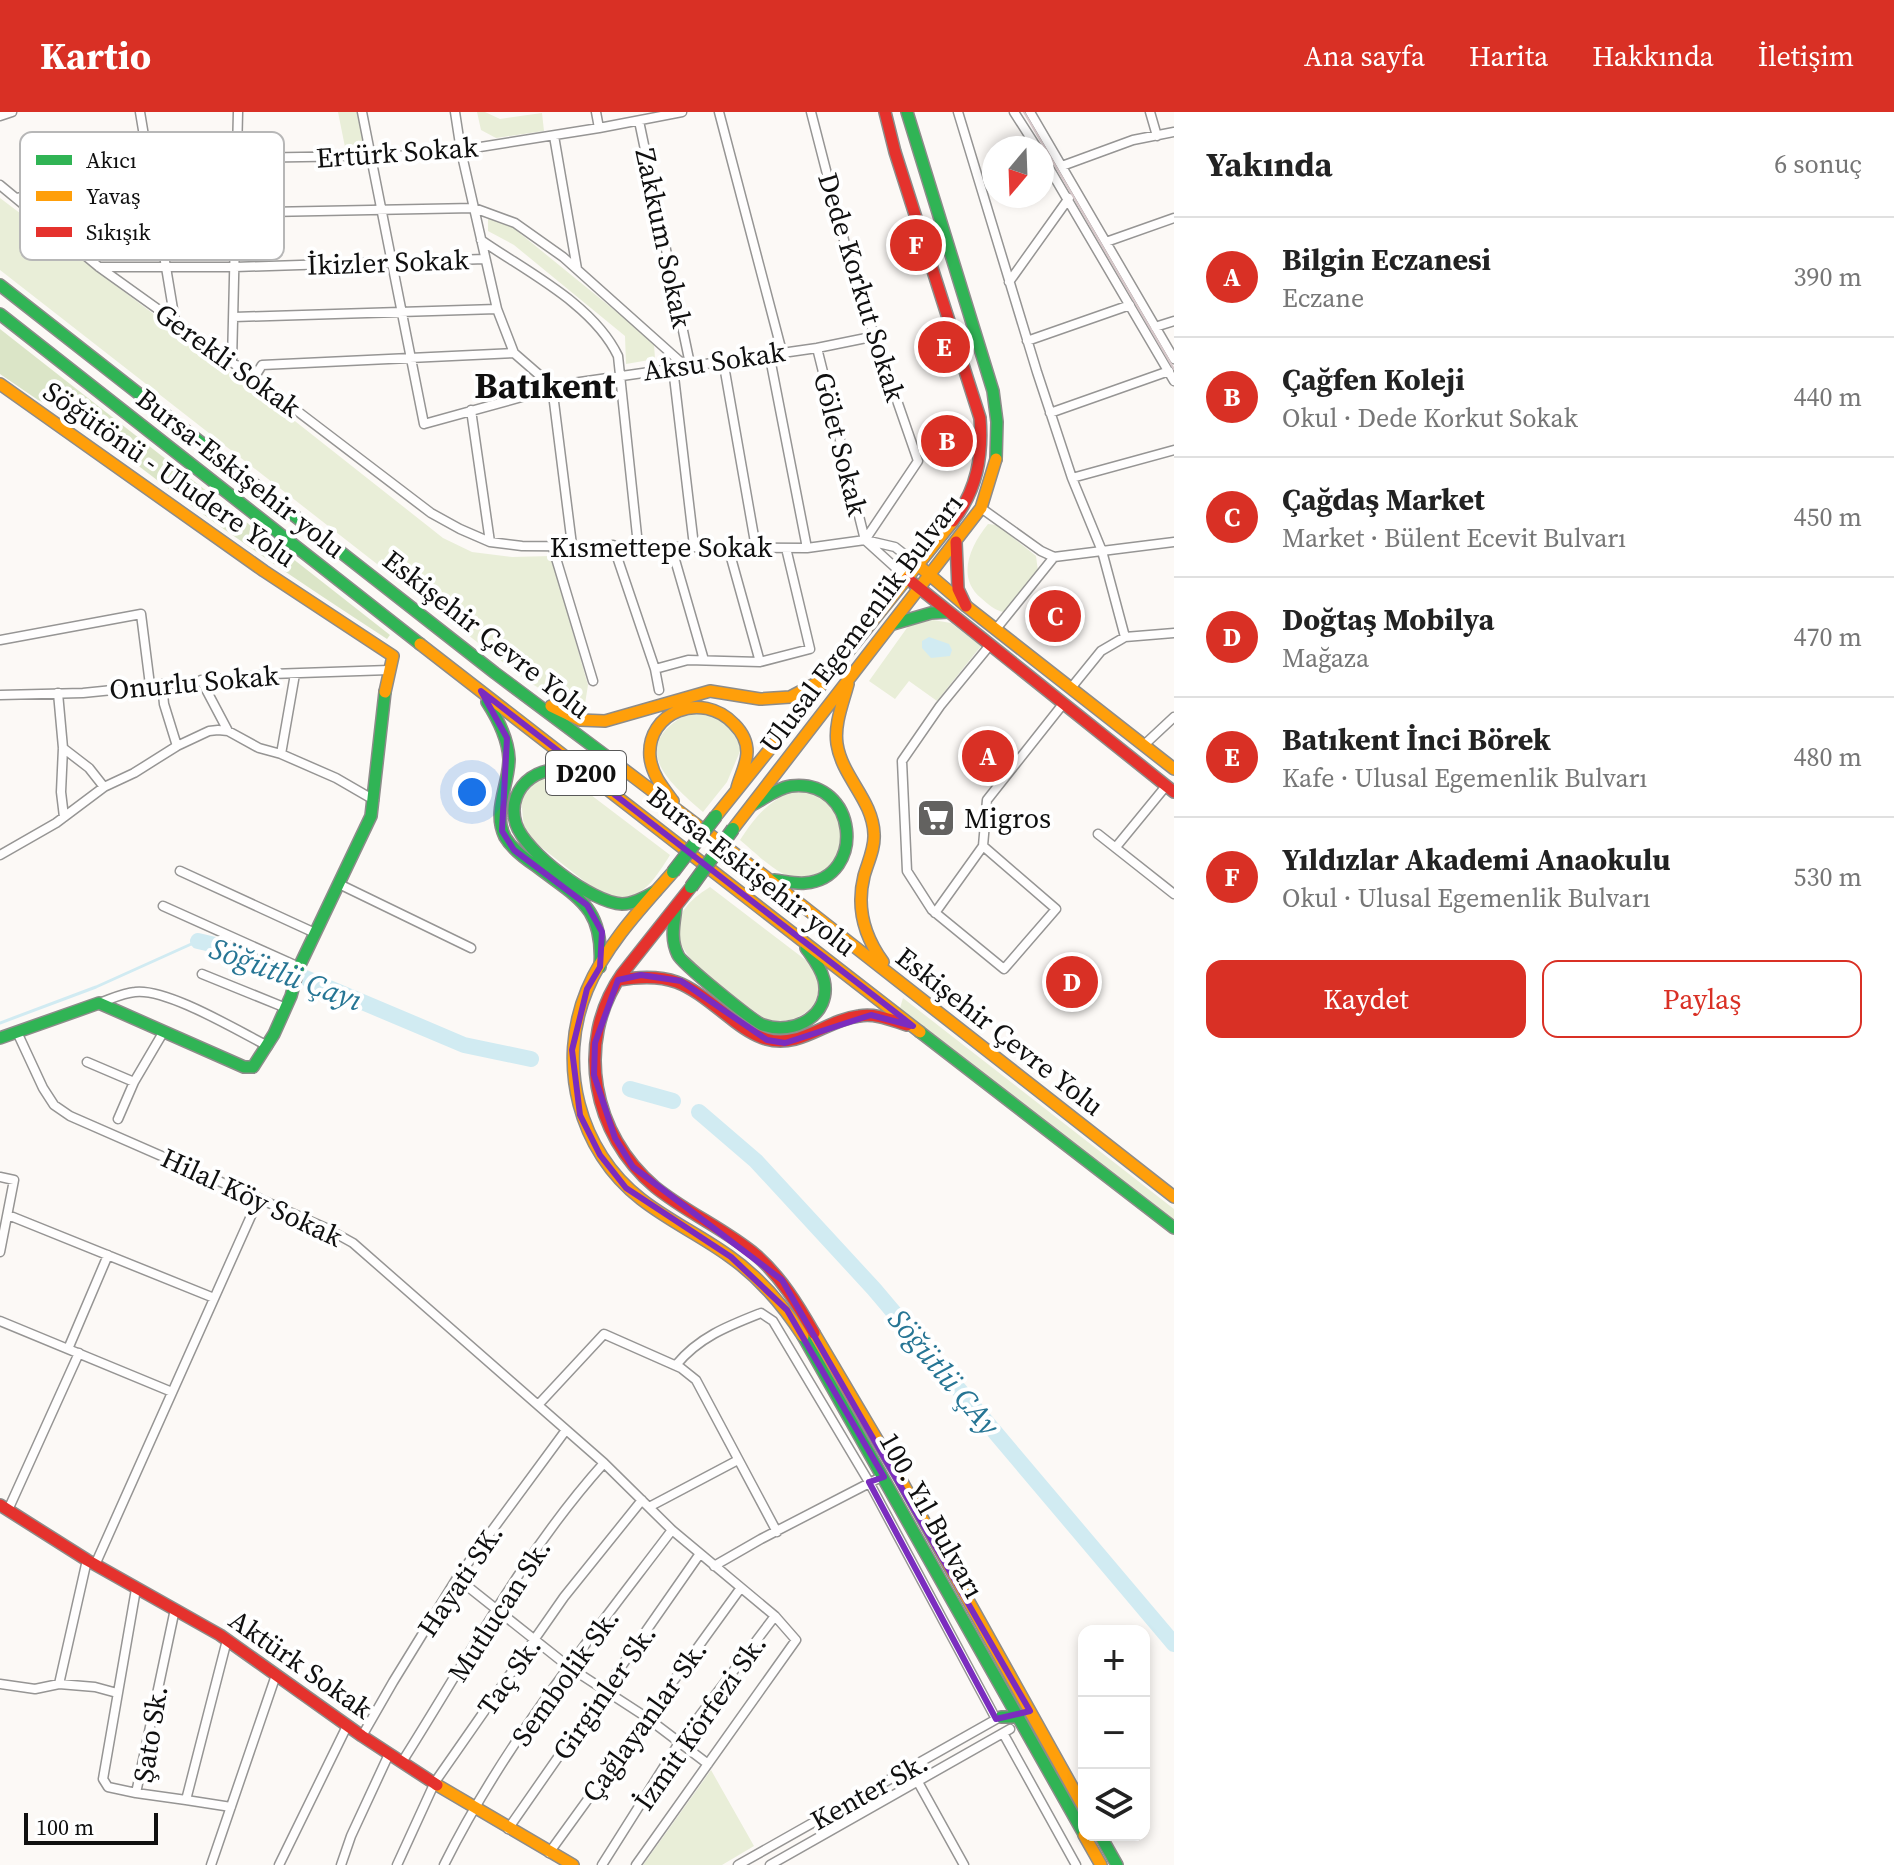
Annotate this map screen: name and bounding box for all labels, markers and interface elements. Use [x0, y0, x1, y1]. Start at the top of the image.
text: Kartio [40, 30, 151, 82]
text: Ana sayfa [1304, 37, 1425, 75]
text: Harita [1469, 37, 1548, 75]
text: Hakkında [1592, 37, 1714, 75]
text: İletişim [1758, 37, 1854, 75]
street label: Ertürk Sokak [315, 127, 480, 177]
legend [20, 132, 284, 260]
north arrow [982, 136, 1054, 208]
text: Yakında [1206, 141, 1333, 187]
text: Akıcı [86, 145, 137, 175]
street label: Zakkum Sokak [626, 145, 702, 332]
text: 6 sonuç [1774, 146, 1862, 182]
street label: Dede Korkut Sokak [809, 168, 915, 407]
text: Yavaş [86, 181, 140, 211]
pin: F [890, 215, 942, 275]
text: Sıkışık [86, 217, 152, 247]
text: Bilgin Eczanesi [1282, 239, 1491, 280]
street label: İkizler Sokak [306, 240, 470, 284]
text: A [1223, 259, 1241, 295]
text: 390 m [1794, 259, 1862, 295]
text: Eczane [1282, 280, 1364, 316]
street label: Gerekli Sokak [147, 294, 309, 426]
pin: E [918, 317, 970, 377]
street label: Aksu Sokak [641, 332, 788, 390]
text: Çağfen Koleji [1282, 359, 1465, 400]
district label: Batıkent [474, 361, 617, 410]
street label: Gölet Sokak [805, 368, 877, 520]
street label: Söğütönü - Uludere Yolu [36, 372, 304, 576]
street label: Bursa-Eskişehir yolu [129, 379, 353, 567]
text: B [1224, 379, 1240, 415]
text: 440 m [1794, 379, 1862, 415]
text: Okul · Dede Korkut Sokak [1282, 400, 1578, 436]
pin: B [921, 411, 973, 471]
text: Çağdaş Market [1282, 479, 1485, 520]
street label: Ulusal Egemenlik Bulvarı [751, 486, 971, 760]
text: C [1224, 499, 1240, 535]
text: 450 m [1794, 499, 1862, 535]
text: Market · Bülent Ecevit Bulvarı [1282, 520, 1626, 556]
street label: Kısmettepe Sokak [550, 528, 773, 566]
street label: Eskişehir Çevre Yolu [375, 541, 599, 727]
pin: C [1029, 586, 1081, 646]
text: Doğtaş Mobilya [1282, 599, 1494, 640]
text: D [1223, 619, 1241, 655]
text: 470 m [1794, 619, 1862, 655]
text: Mağaza [1282, 640, 1369, 676]
street label: Onurlu Sokak [108, 656, 281, 708]
text: Batıkent İnci Börek [1282, 719, 1551, 760]
pin: A [962, 726, 1014, 786]
text: E [1224, 739, 1240, 775]
text: 480 m [1794, 739, 1862, 775]
road number: D200 [546, 751, 626, 795]
text: Kafe · Ulusal Egemenlik Bulvarı [1282, 760, 1647, 796]
your location [452, 772, 492, 812]
street label: Bursa-Eskişehir yolu [640, 777, 864, 965]
supermarket icon: Migros [915, 797, 957, 839]
place label: Migros [964, 799, 1051, 837]
text: Yıldızlar Akademi Anaokulu [1282, 839, 1671, 880]
text: F [1224, 859, 1240, 895]
text: 530 m [1794, 859, 1862, 895]
text: Okul · Ulusal Egemenlik Bulvarı [1282, 880, 1650, 916]
water label: Söğütlü Çayı [204, 927, 368, 1021]
street label: Eskişehir Çevre Yolu [888, 938, 1112, 1124]
pin: D [1046, 952, 1098, 1012]
button: Kaydet [1206, 960, 1526, 1038]
button: Paylaş [1542, 960, 1862, 1038]
street label: Hilal Köy Sokak [155, 1138, 349, 1256]
water label: Söğütlü ÇAy [879, 1300, 1010, 1445]
street label: 100. Yıl Bulvarı [871, 1425, 993, 1605]
street label: Hayati SK. [408, 1516, 512, 1644]
street label: Mutlucan Sk. [439, 1531, 559, 1689]
street label: Aktürk Sokak [222, 1601, 381, 1728]
street label: Sembolik Sk. [502, 1601, 628, 1753]
street label: Girginler Sk. [543, 1617, 665, 1767]
map controls [1078, 1625, 1150, 1841]
button: + [1078, 1625, 1150, 1697]
street label: İzmit Körfezi Sk. [625, 1626, 775, 1818]
street label: Taç Sk. [468, 1629, 550, 1723]
street label: Çağlayanlar Sk. [572, 1632, 716, 1810]
street label: Şato Sk. [124, 1683, 176, 1785]
button: − [1078, 1697, 1150, 1769]
street label: Kenter Sk. [803, 1743, 935, 1839]
button: layers [1078, 1769, 1150, 1841]
scale bar [24, 1809, 158, 1845]
text: 100 m [36, 1812, 94, 1842]

